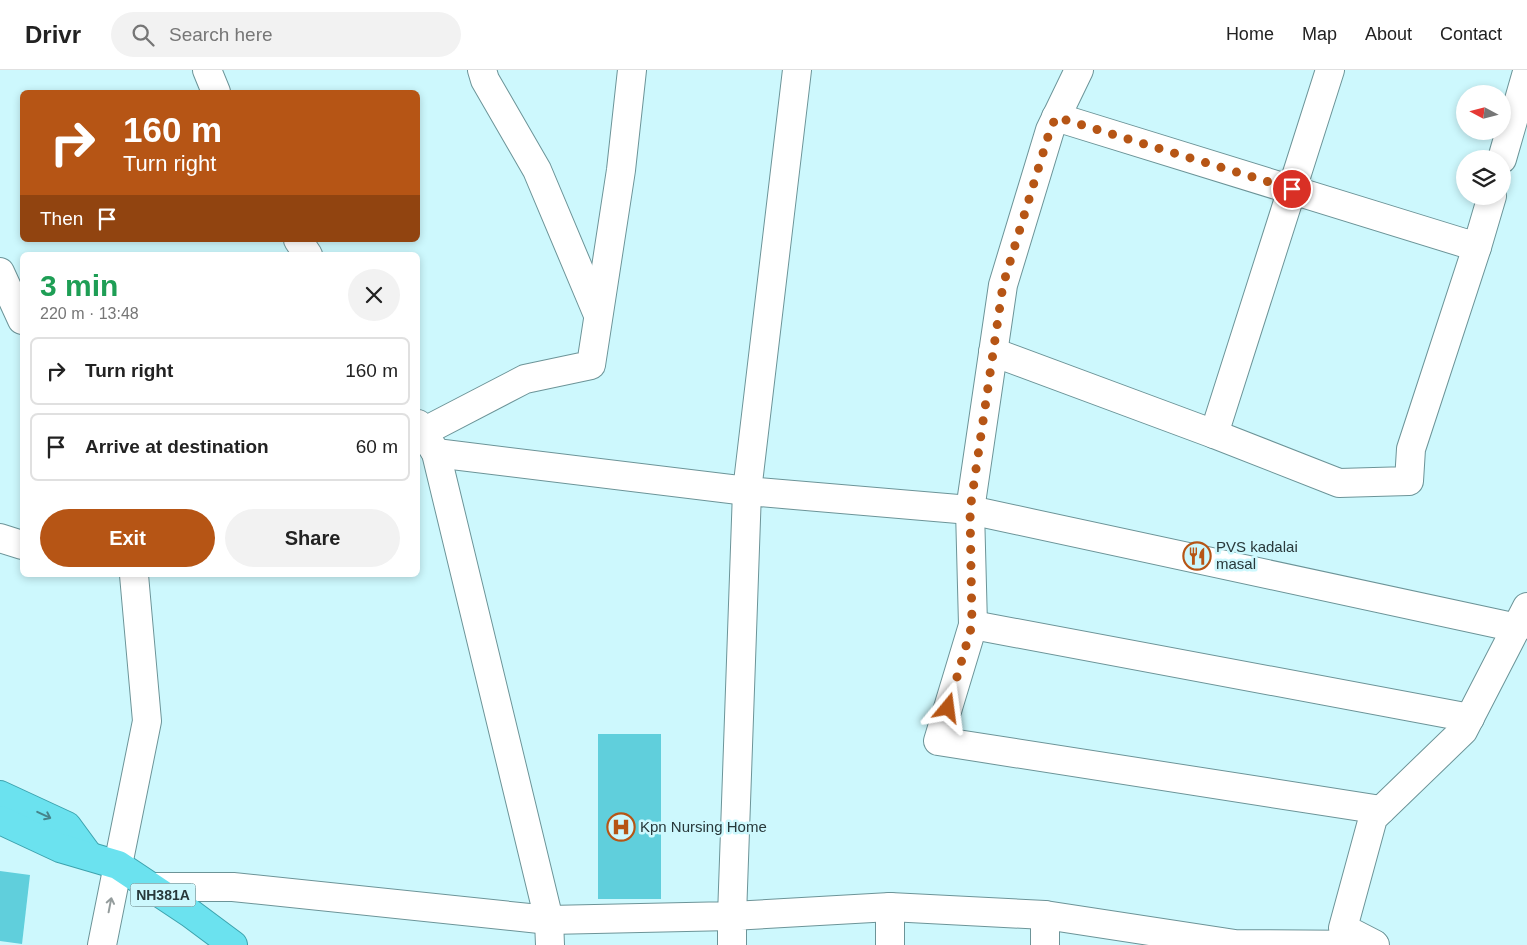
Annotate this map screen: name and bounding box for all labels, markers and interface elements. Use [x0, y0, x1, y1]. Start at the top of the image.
search box [111, 12, 461, 57]
text: Drivr [25, 21, 81, 48]
icon: search [129, 21, 157, 49]
text: Search here [169, 24, 273, 45]
text: Home [1226, 24, 1274, 44]
text: Map [1302, 24, 1337, 44]
text: About [1365, 24, 1412, 44]
text: Contact [1440, 24, 1502, 44]
north arrow [1456, 85, 1511, 140]
map controls [1456, 85, 1511, 205]
icon: right [40, 110, 105, 175]
text: 160 m [123, 110, 222, 149]
button: layers [1456, 150, 1511, 205]
text: Turn right [123, 151, 216, 176]
pin [1271, 168, 1313, 210]
icon: arrive [1278, 175, 1306, 203]
icon: arrive [93, 205, 121, 233]
text: Then [40, 208, 83, 229]
text: 3 min [40, 269, 118, 302]
button: close [348, 269, 400, 321]
text: 220 m · 13:48 [40, 305, 139, 322]
icon: right [42, 357, 70, 385]
text: Turn right [85, 360, 173, 381]
text: 160 m [345, 360, 398, 381]
icon: arrive [42, 433, 70, 461]
text: Arrive at destination [85, 436, 269, 457]
text: 60 m [356, 436, 398, 457]
button: Exit [40, 509, 215, 567]
button: Share [225, 509, 400, 567]
place label: PVS kadalai masal [1216, 538, 1298, 572]
restaurant icon: PVS kadalai masal [1182, 541, 1212, 571]
position arrow [921, 681, 973, 733]
one-way arrow [36, 811, 51, 820]
hospital icon: Kpn Nursing Home [606, 812, 636, 842]
place label: Kpn Nursing Home [640, 818, 767, 835]
road number: NH381A [130, 884, 196, 906]
one-way arrow [106, 897, 115, 913]

